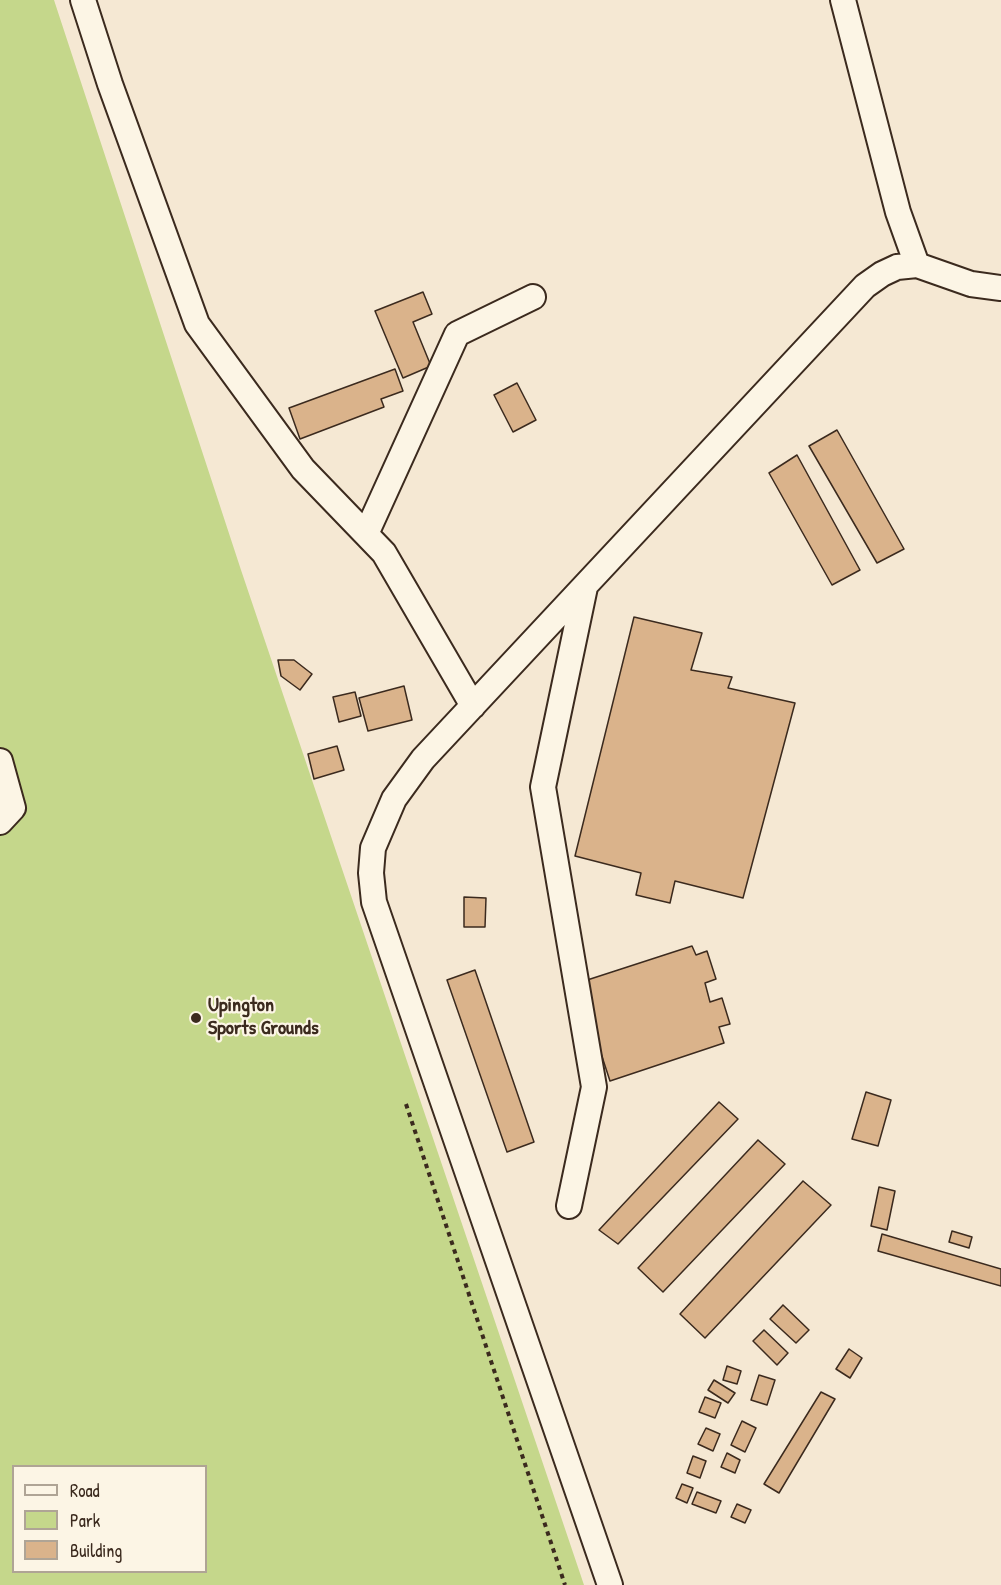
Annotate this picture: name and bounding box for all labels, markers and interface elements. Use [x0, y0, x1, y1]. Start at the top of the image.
place label: Upington Sports Grounds [208, 994, 319, 1041]
marker: Upington Sports Grounds [189, 1011, 203, 1025]
legend [12, 1465, 207, 1573]
text: Road [70, 1478, 100, 1503]
text: Park [70, 1508, 100, 1533]
text: Building [70, 1538, 122, 1563]

